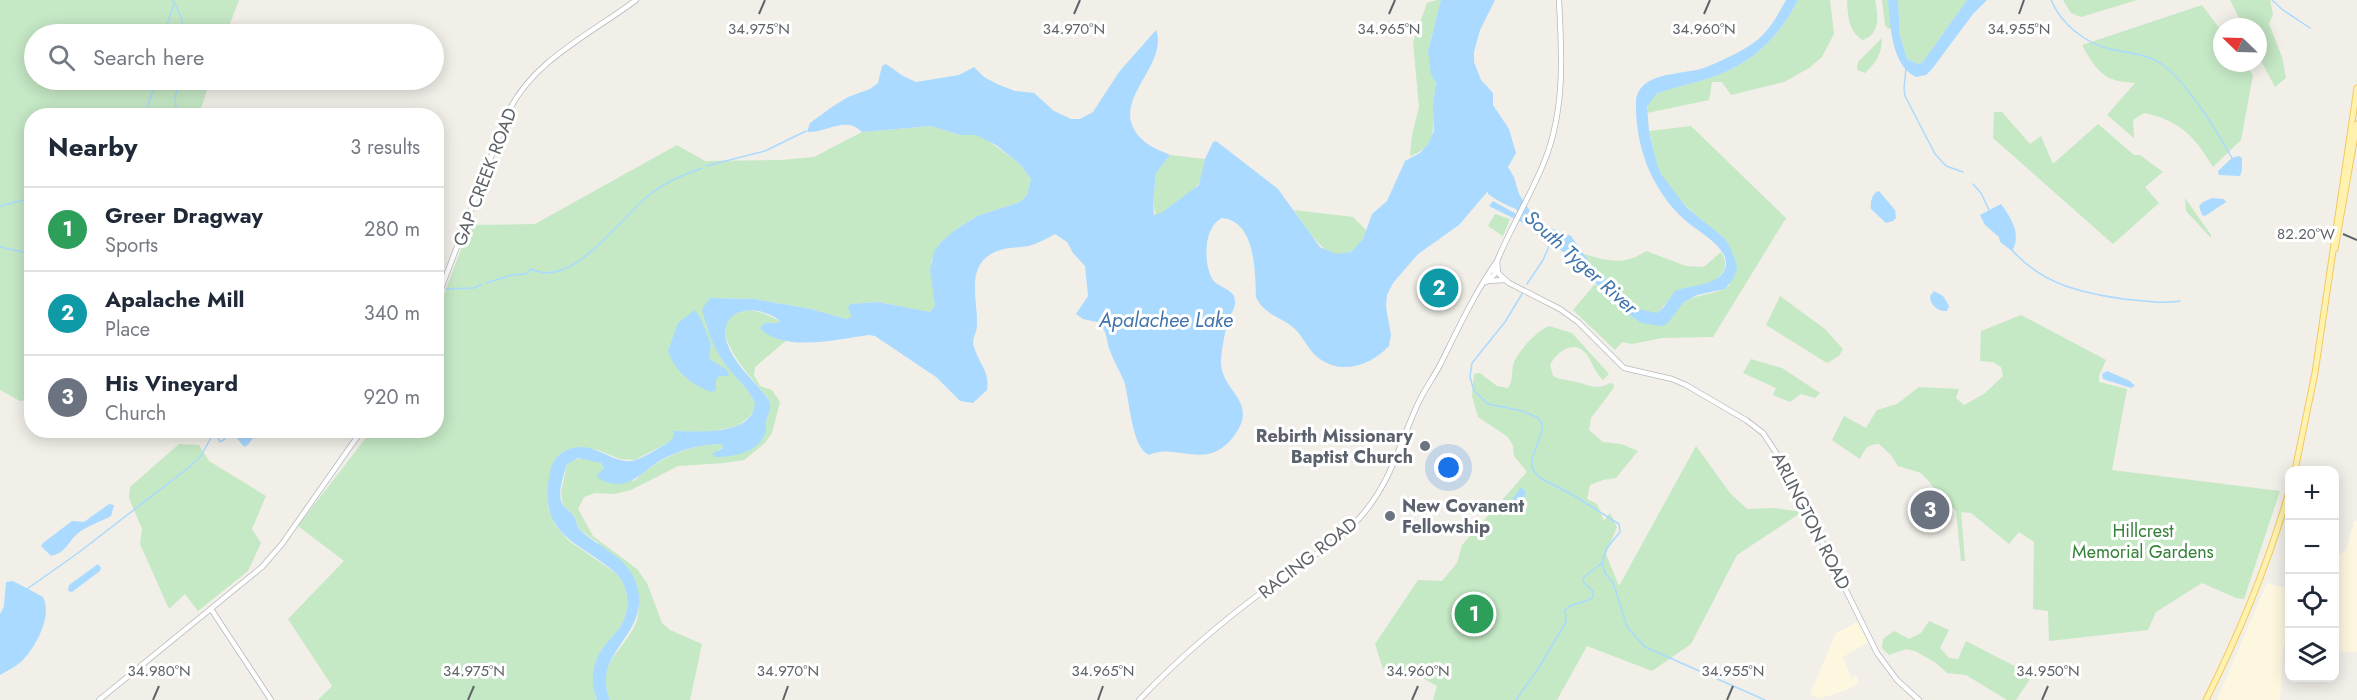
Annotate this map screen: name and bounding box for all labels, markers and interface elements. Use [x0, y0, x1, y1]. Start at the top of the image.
text: 34.975°N [728, 18, 790, 40]
text: 34.970°N [1043, 18, 1105, 40]
text: 34.965°N [1358, 18, 1420, 40]
text: 34.960°N [1672, 18, 1736, 40]
text: 34.955°N [1988, 18, 2050, 40]
north arrow [2213, 18, 2267, 72]
search box [24, 24, 444, 90]
icon: search [45, 41, 78, 74]
text: Search here [93, 41, 204, 73]
street label: GAP CREEK ROAD [447, 104, 523, 250]
text: Nearby [48, 128, 137, 166]
text: 3 results [350, 133, 420, 162]
text: Greer Dragway [105, 199, 263, 231]
water label: South Tyger River [1518, 204, 1645, 322]
text: 1 [62, 215, 73, 244]
text: 280 m [364, 215, 420, 244]
text: 82.20°W [2277, 223, 2335, 245]
text: Sports [105, 231, 158, 260]
pin: 2 [1420, 266, 1458, 310]
text: Apalache Mill [105, 283, 245, 315]
text: 2 [61, 299, 74, 328]
text: 340 m [364, 299, 420, 328]
water label: Apalachee Lake [1098, 306, 1233, 335]
text: Place [105, 315, 150, 344]
text: His Vineyard [105, 367, 238, 399]
text: 3 [61, 383, 74, 412]
text: 920 m [364, 383, 420, 412]
text: Church [105, 399, 166, 428]
place label: Rebirth Missionary Baptist Church [1256, 423, 1414, 470]
marker: Rebirth Missionary Baptist Church [1418, 439, 1432, 453]
street label: ARLINGTON ROAD [1765, 448, 1857, 594]
your location [1434, 453, 1463, 482]
map controls [2285, 466, 2339, 682]
button: + [2285, 466, 2339, 520]
pin: 3 [1910, 488, 1950, 532]
place label: New Covanent Fellowship [1402, 493, 1525, 540]
marker: New Covanent Fellowship [1383, 509, 1397, 523]
street label: RACING ROAD [1253, 511, 1363, 605]
park label: Hillcrest Memorial Gardens [2072, 518, 2214, 565]
button: − [2285, 520, 2339, 574]
button: locate [2285, 574, 2339, 628]
pin: 1 [1454, 592, 1494, 636]
button: layers [2285, 628, 2339, 682]
text: 34.980°N [127, 660, 191, 682]
text: 34.975°N [443, 660, 505, 682]
text: 34.970°N [757, 660, 819, 682]
text: 34.965°N [1072, 660, 1134, 682]
text: 34.960°N [1386, 660, 1450, 682]
text: 34.955°N [1702, 660, 1764, 682]
text: 34.950°N [2016, 660, 2080, 682]

